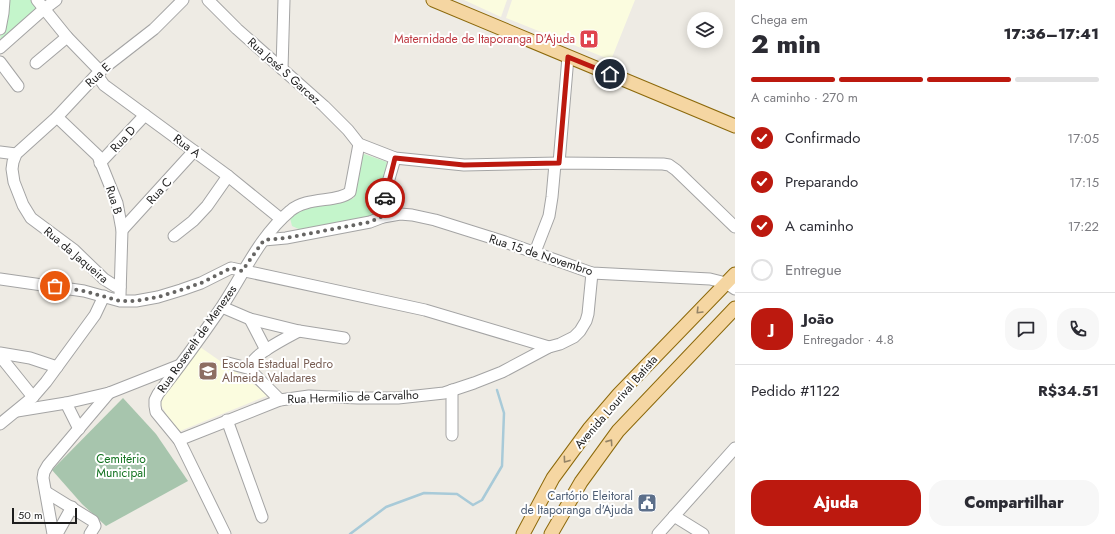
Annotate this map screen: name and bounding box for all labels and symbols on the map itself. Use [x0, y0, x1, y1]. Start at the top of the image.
hospital icon: Maternidade de Itaporanga D'Ajuda [578, 28, 600, 50]
place label: Maternidade de Itaporanga D'Ajuda [394, 30, 575, 48]
street label: Rua José S Garcez [243, 33, 325, 109]
pin [593, 57, 627, 91]
street label: Rua E [81, 59, 115, 91]
street label: Rua D [106, 122, 140, 156]
street label: Rua A [169, 130, 205, 162]
street label: Rua C [142, 174, 176, 208]
courier [365, 178, 405, 218]
street label: Rua B [101, 183, 127, 217]
street label: Rua da Jaqueira [40, 223, 112, 288]
street label: Rua 15 de Novembro [487, 230, 596, 280]
pin [38, 269, 72, 303]
street label: Rua Rosevelt de Menezes [153, 281, 241, 397]
one-way arrow [696, 306, 703, 314]
street label: Avenida Lourival Batista [570, 351, 662, 453]
place label: Escola Estadual Pedro Almeida Valadares [222, 355, 333, 387]
school or university icon: Escola Estadual Pedro Almeida Valadares [197, 360, 219, 382]
street label: Rua Hermilio de Carvalho [287, 386, 419, 408]
one-way arrow [605, 439, 613, 446]
park label: Cemitério Municipal [96, 450, 146, 482]
one-way arrow [564, 456, 571, 463]
place label: Cartório Eleitoral de Itaporanga d'Ajuda [521, 487, 633, 519]
public building icon: Cartório Eleitoral de Itaporanga d'Ajuda [636, 492, 658, 514]
scale bar [12, 506, 77, 525]

